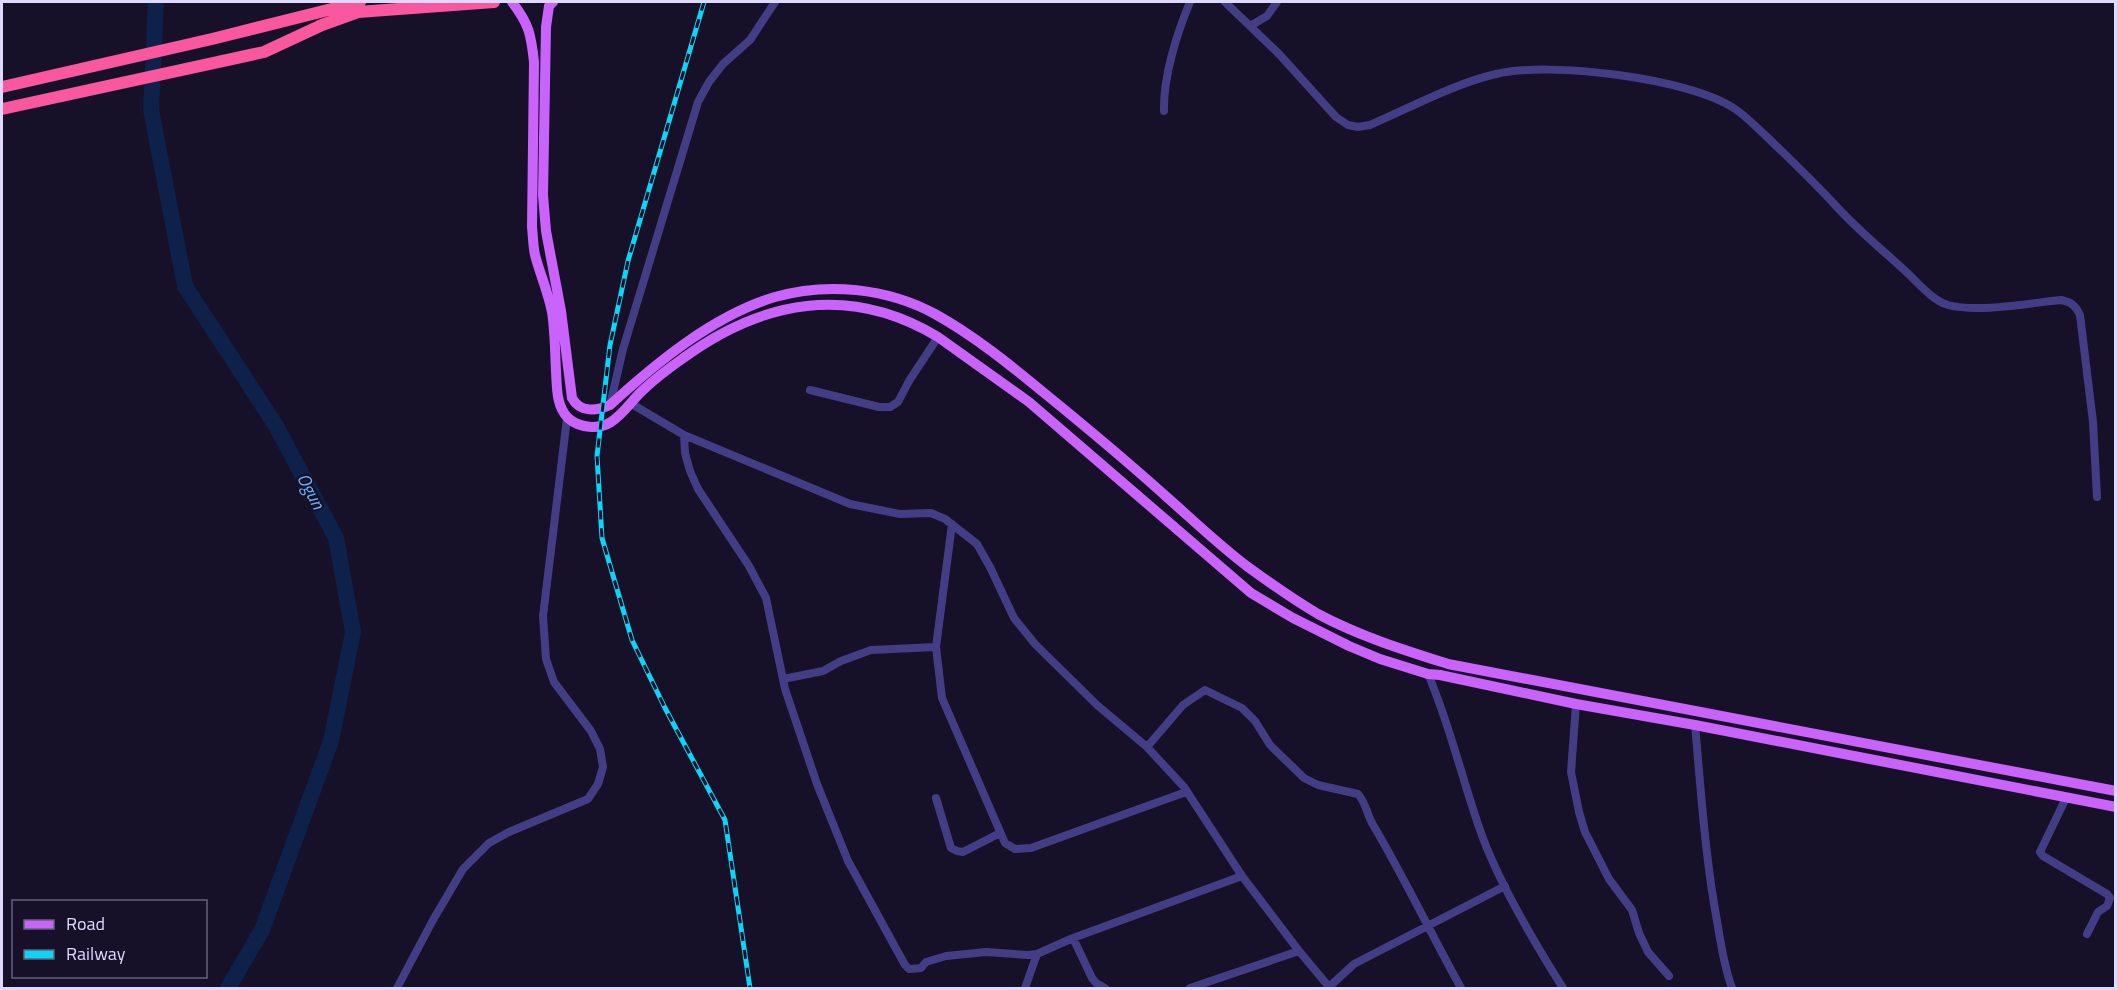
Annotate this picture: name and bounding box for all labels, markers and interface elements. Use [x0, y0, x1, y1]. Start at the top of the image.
water label: Ogun [290, 468, 332, 515]
legend [12, 900, 207, 978]
text: Road [66, 910, 105, 937]
text: Railway [66, 940, 126, 967]

